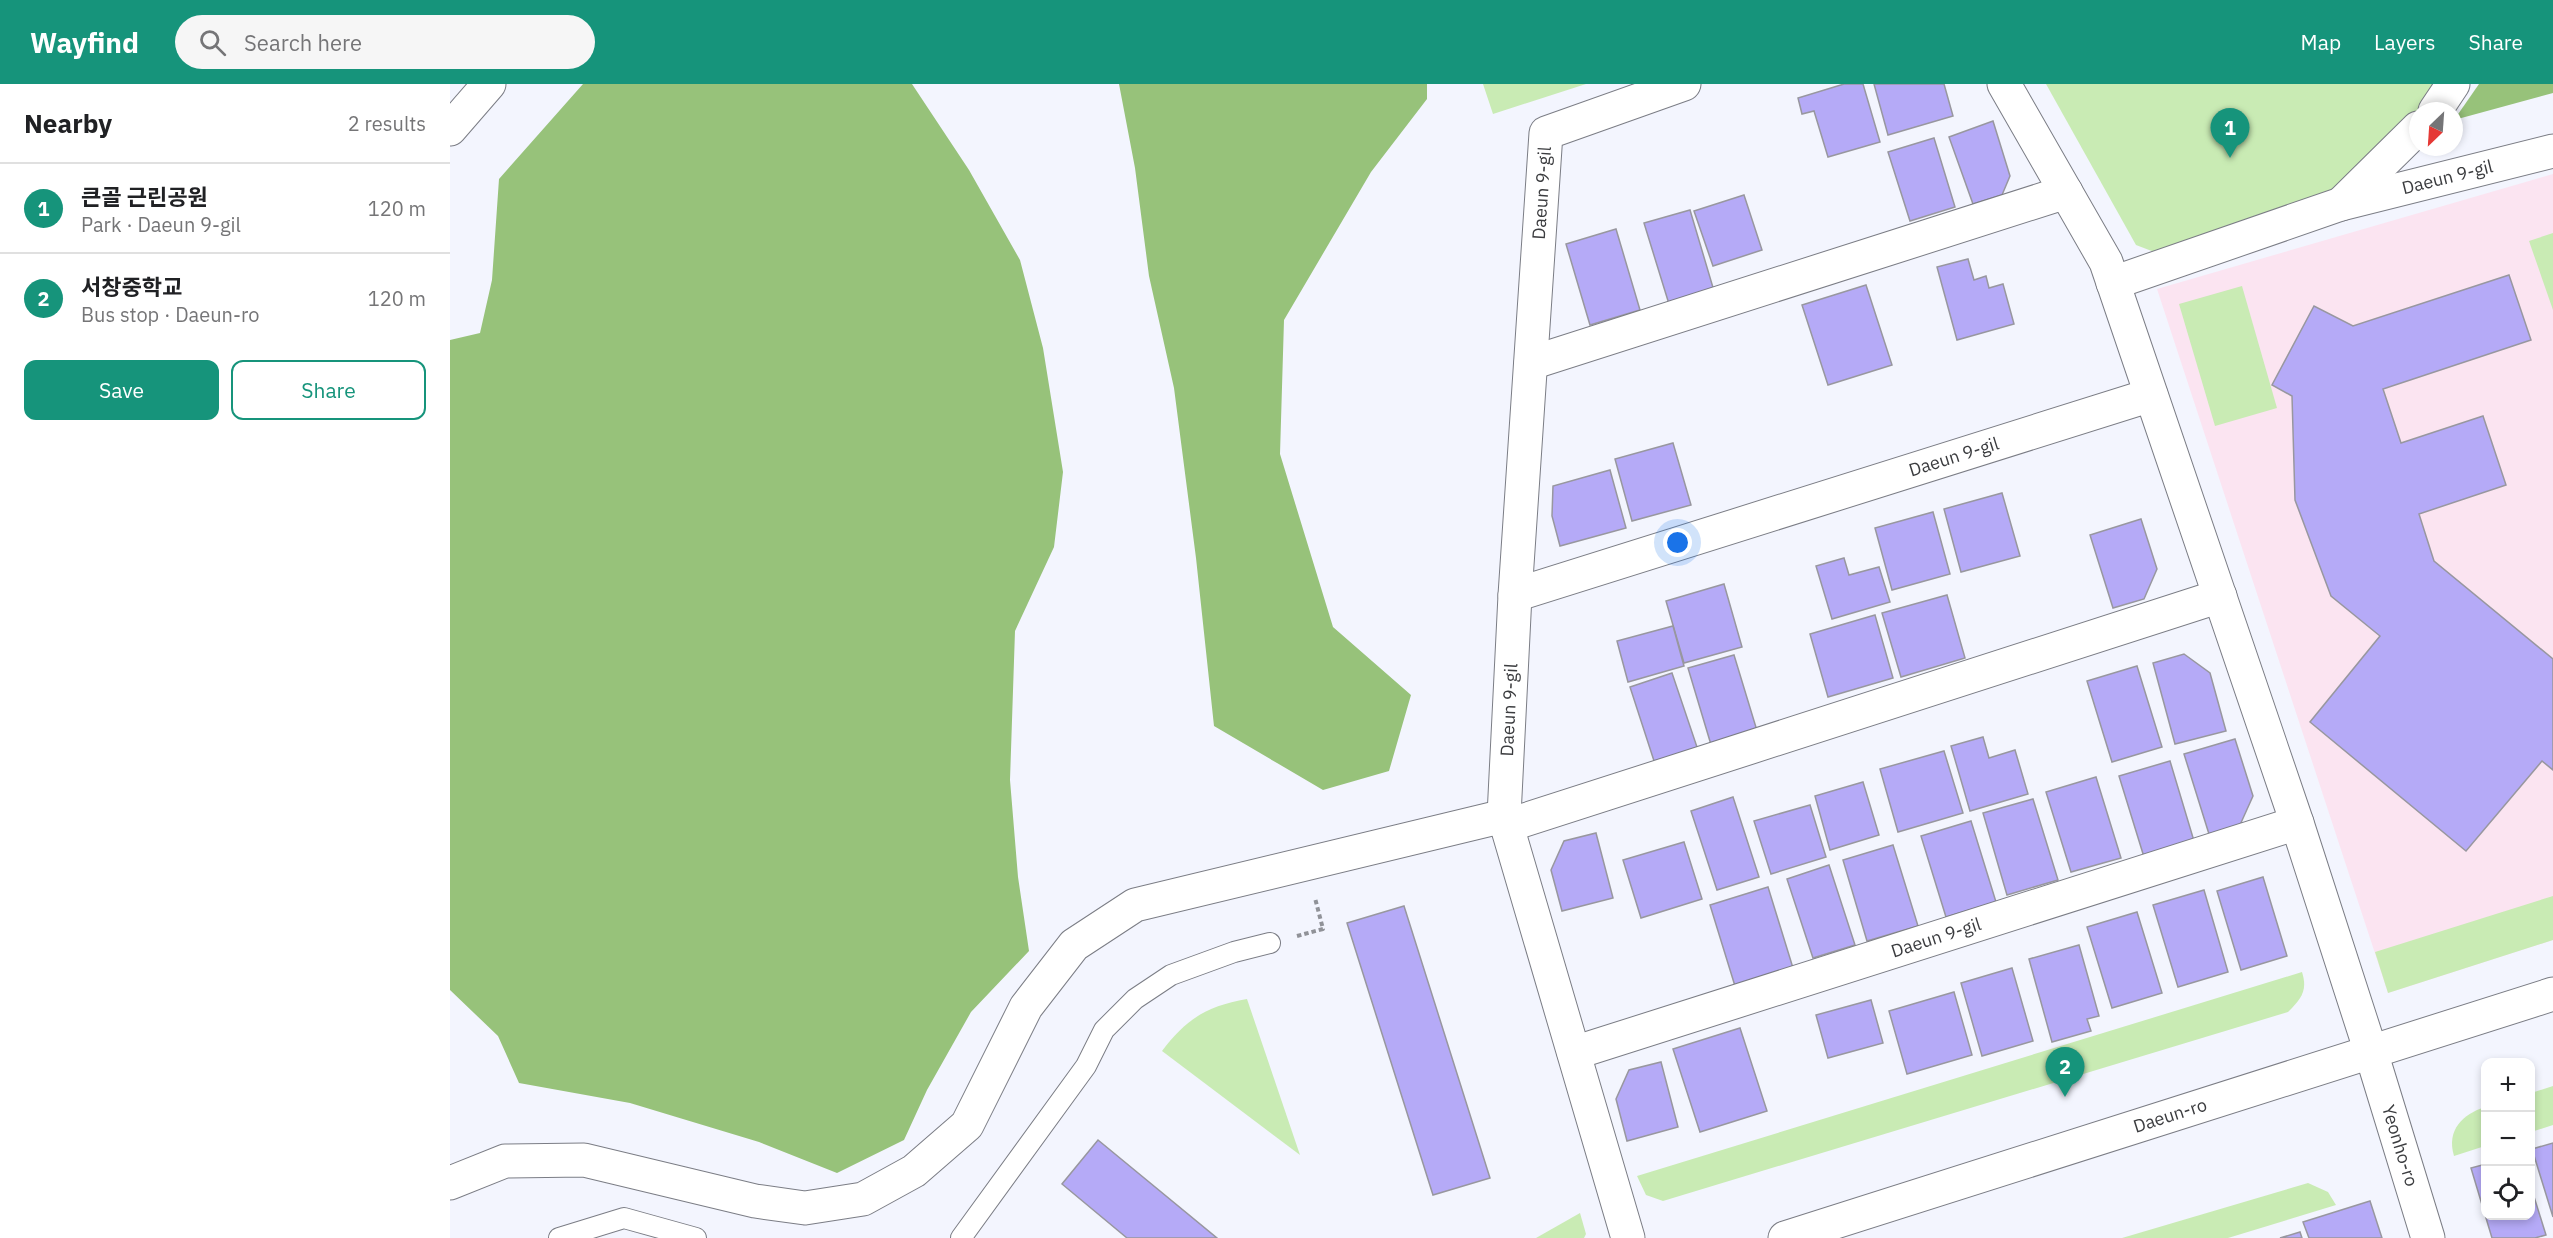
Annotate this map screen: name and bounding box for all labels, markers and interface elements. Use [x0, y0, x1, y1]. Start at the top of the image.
search box [175, 15, 595, 69]
text: Wayfind [30, 24, 139, 61]
icon: search [196, 26, 229, 59]
text: Search here [244, 28, 362, 57]
text: Map [2301, 28, 2341, 56]
text: Layers [2374, 28, 2436, 56]
text: Share [2469, 28, 2523, 56]
north arrow [2409, 102, 2463, 156]
text: Nearby [24, 106, 112, 140]
pin: 1 [2210, 109, 2250, 158]
text: 2 results [348, 110, 426, 137]
street label: Daeun 9-gil [1527, 146, 1556, 240]
street label: Daeun 9-gil [2399, 154, 2495, 199]
text: 큰골 근린공원 [81, 182, 208, 211]
text: 1 [38, 195, 50, 222]
text: 120 m [368, 195, 426, 222]
text: Park · Daeun 9-gil [81, 211, 241, 238]
text: 서창중학교 [81, 272, 182, 301]
text: 2 [38, 285, 50, 312]
text: 120 m [368, 285, 426, 312]
text: Bus stop · Daeun-ro [81, 301, 259, 328]
button: Save [24, 360, 219, 420]
button: Share [231, 360, 426, 420]
street label: Daeun 9-gil [1906, 432, 2002, 481]
your location [1663, 528, 1692, 557]
street label: Daeun 9-gil [1495, 663, 1523, 757]
street label: Daeun 9-gil [1888, 912, 1984, 962]
pin: 2 [2046, 1048, 2084, 1097]
map controls [2481, 1058, 2535, 1220]
button: + [2481, 1058, 2535, 1112]
street label: Daeun-ro [2130, 1093, 2210, 1138]
street label: Yeonho-ro [2377, 1102, 2424, 1189]
button: − [2481, 1112, 2535, 1166]
button: locate [2481, 1166, 2535, 1220]

